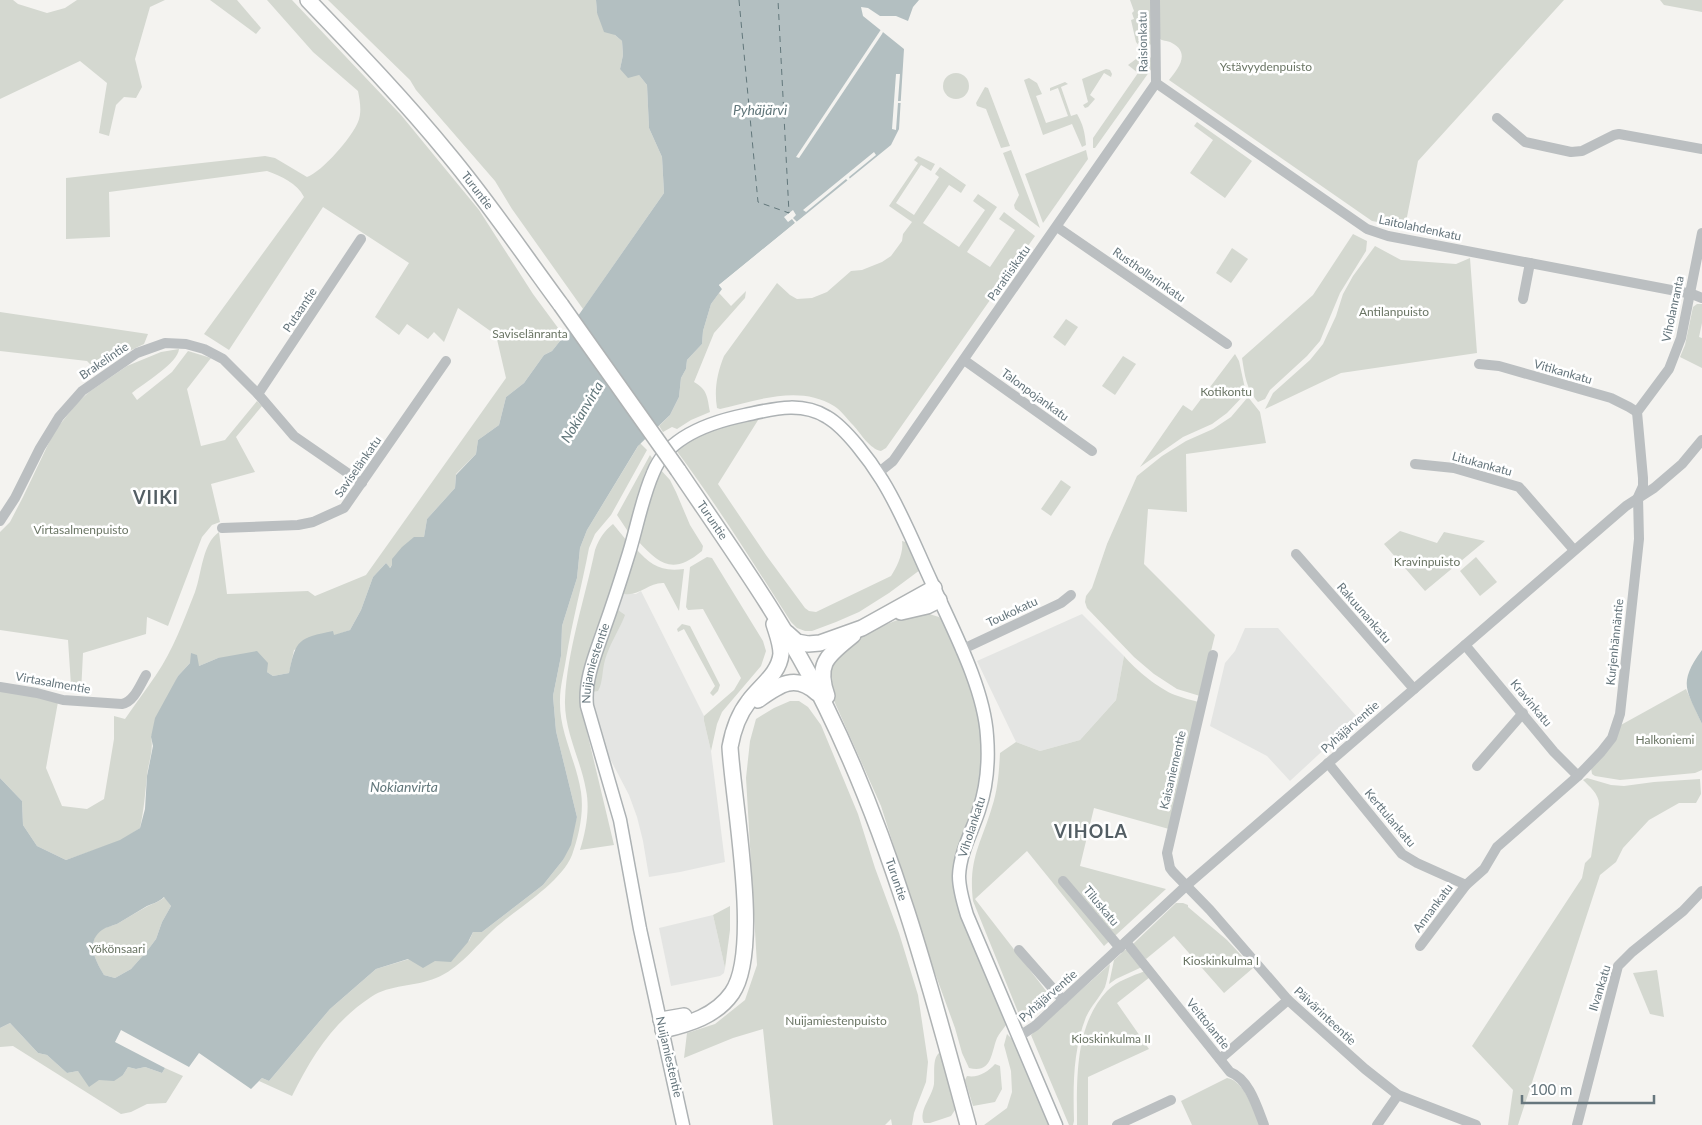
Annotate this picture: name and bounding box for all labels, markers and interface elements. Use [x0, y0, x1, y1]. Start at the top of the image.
street label: Raisionkatu [1134, 11, 1151, 73]
park label: Ystävyydenpuisto [1220, 59, 1312, 74]
water label: Pyhäjärvi [733, 101, 788, 118]
street label: Turuntie [458, 168, 497, 212]
street label: Laitolahdenkatu [1377, 211, 1463, 244]
street label: Paratiisikatu [984, 242, 1033, 303]
street label: Rusthollarinkatu [1110, 244, 1189, 305]
street label: Viholanranta [1658, 274, 1687, 343]
street label: Putaantie [279, 285, 320, 335]
park label: Antilanpuisto [1359, 304, 1429, 319]
park label: Saviselänranta [492, 326, 568, 341]
street label: Brakelintie [76, 339, 131, 382]
street label: Vitikankatu [1532, 356, 1594, 387]
street label: Talonpojankatu [998, 365, 1072, 424]
water label: Nokianvirta [557, 378, 606, 445]
park label: Kotikontu [1200, 384, 1252, 399]
street label: Saviselänkatu [331, 433, 384, 500]
street label: Litukankatu [1450, 448, 1514, 479]
district label: VIIKI [132, 486, 179, 508]
street label: Turuntie [694, 498, 731, 543]
park label: Virtasalmenpuisto [33, 522, 129, 537]
park label: Kravinpuisto [1394, 554, 1460, 569]
street label: Rakuunankatu [1334, 579, 1395, 646]
street label: Toukokatu [984, 593, 1040, 630]
street label: Kurjenhännäntie [1602, 598, 1627, 686]
street label: Nuijamiestentie [578, 621, 613, 704]
street label: Virtasalmentie [14, 669, 92, 697]
street label: Kravinkatu [1507, 676, 1555, 729]
street label: Pyhäjärventie [1318, 697, 1382, 756]
street label: Kaisaniementie [1156, 729, 1189, 811]
park label: Halkoniemi [1636, 732, 1695, 747]
water label: Nokianvirta [370, 778, 438, 795]
street label: Kerttulankatu [1362, 785, 1419, 850]
street label: Viholankatu [955, 795, 988, 859]
district label: VIHOLA [1053, 820, 1128, 842]
street label: Turuntie [882, 856, 911, 902]
street label: Annankatu [1409, 880, 1456, 935]
street label: Tiluskatu [1080, 883, 1122, 929]
park label: Yökönsaari [89, 941, 145, 956]
park label: Kioskinkulma I [1183, 953, 1259, 968]
street label: Ilvankatu [1585, 963, 1614, 1013]
street label: Pyhäjärventie [1016, 966, 1080, 1025]
street label: Päivärinteentie [1291, 983, 1359, 1048]
street label: Veittolantie [1184, 995, 1233, 1052]
park label: Nuijamiestenpuisto [785, 1013, 887, 1028]
street label: Nuijamiestentie [653, 1015, 686, 1099]
park label: Kioskinkulma II [1071, 1031, 1151, 1046]
scale bar [1522, 1072, 1654, 1104]
text: 100 m [1530, 1080, 1572, 1098]

